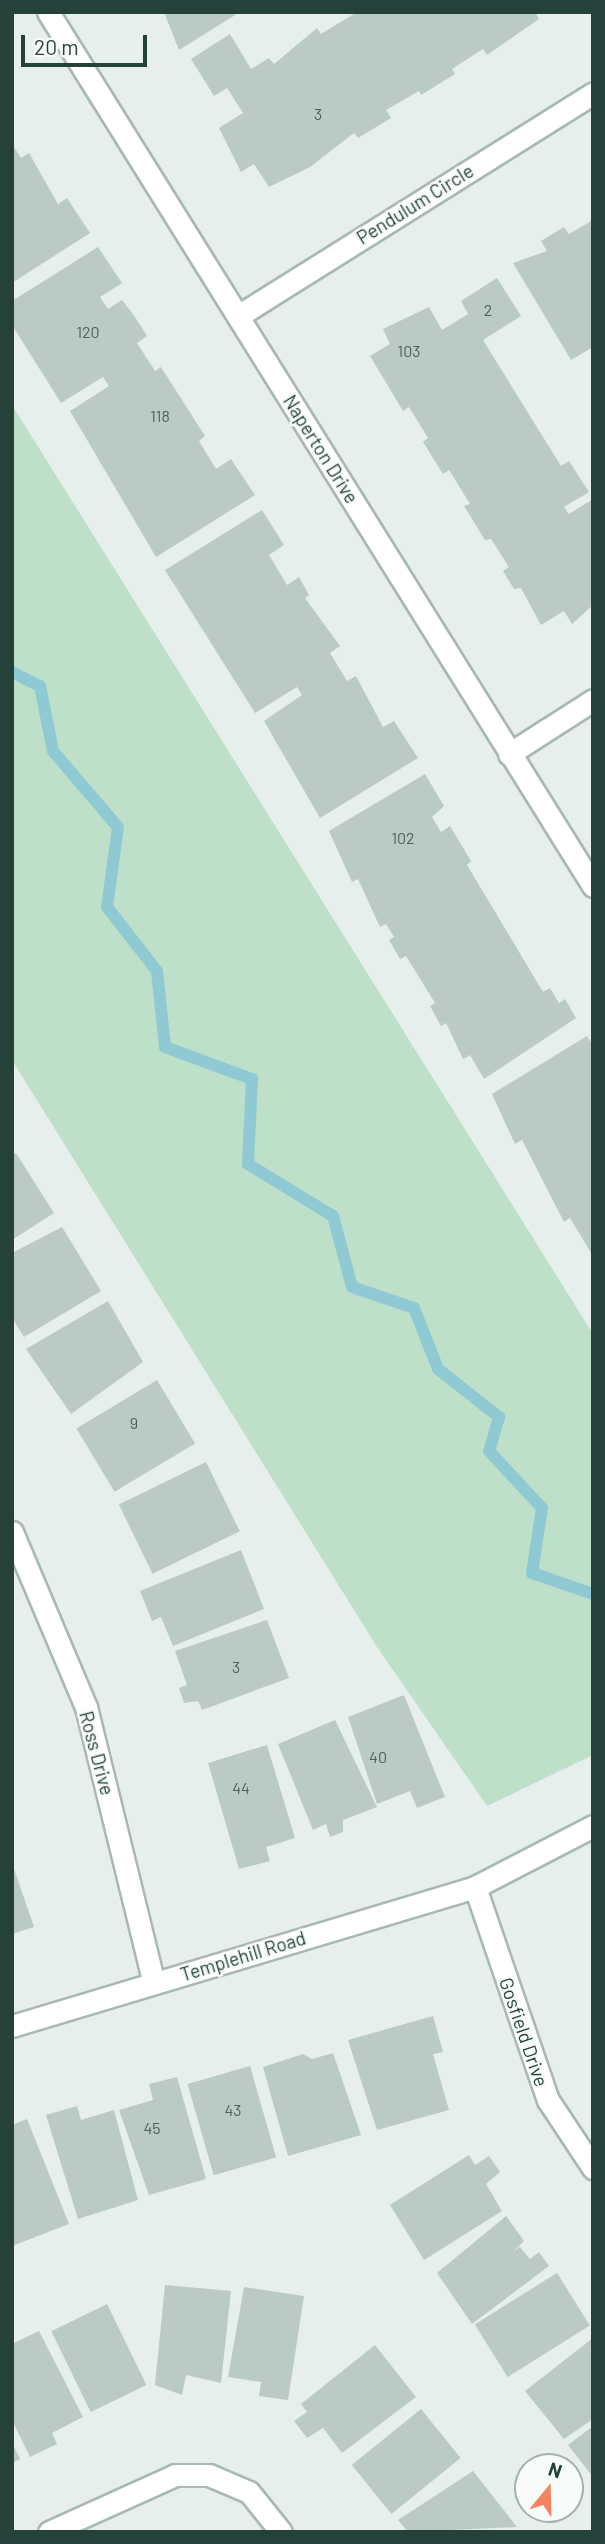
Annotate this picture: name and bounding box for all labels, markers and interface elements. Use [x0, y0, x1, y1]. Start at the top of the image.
scale bar [24, 21, 150, 65]
text: 20 m [34, 34, 79, 59]
house number: 3 [314, 104, 322, 124]
street label: Pendulum Circle [352, 159, 478, 249]
house number: 2 [484, 300, 492, 320]
house number: 120 [76, 322, 100, 342]
house number: 103 [398, 341, 420, 361]
street label: Naperton Drive [279, 391, 363, 507]
house number: 118 [150, 406, 170, 426]
house number: 102 [391, 828, 415, 848]
house number: 9 [130, 1413, 138, 1433]
house number: 3 [232, 1657, 240, 1677]
street label: Ross Drive [75, 1708, 119, 1798]
house number: 40 [369, 1747, 387, 1767]
house number: 44 [232, 1778, 250, 1798]
street label: Templehill Road [178, 1926, 308, 1986]
street label: Gosfield Drive [495, 1975, 553, 2089]
house number: 43 [224, 2100, 242, 2120]
house number: 45 [143, 2118, 161, 2138]
north arrow [514, 2453, 584, 2523]
text: N [546, 2457, 565, 2482]

